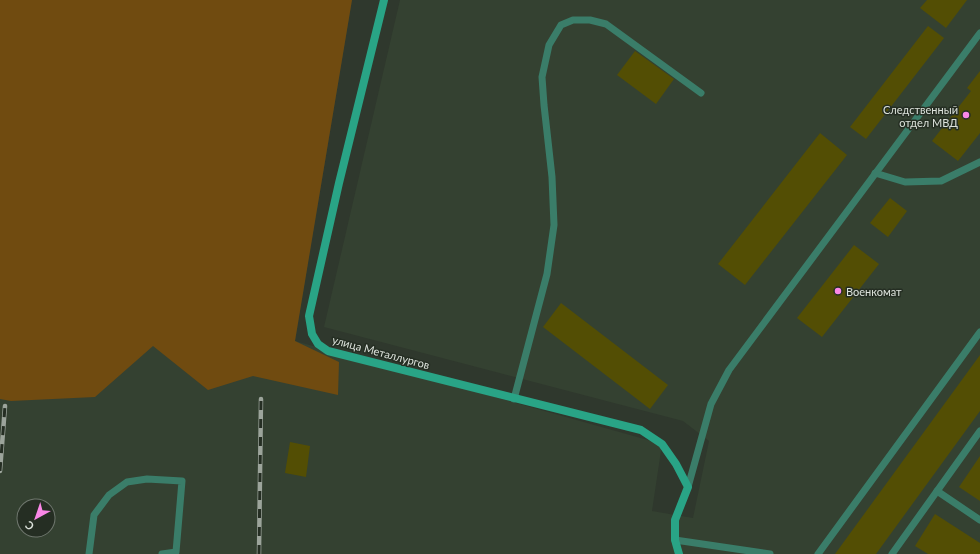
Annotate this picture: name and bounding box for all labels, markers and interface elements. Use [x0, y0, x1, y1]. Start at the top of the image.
place label: Следственный отдел МВД [883, 103, 958, 129]
marker: Следственный отдел МВД [961, 110, 971, 120]
place label: Военкомат [846, 285, 902, 298]
marker: Военкомат [833, 286, 843, 296]
street label: улица Металлургов [331, 333, 431, 371]
north arrow [16, 498, 56, 538]
text: С [22, 518, 36, 533]

